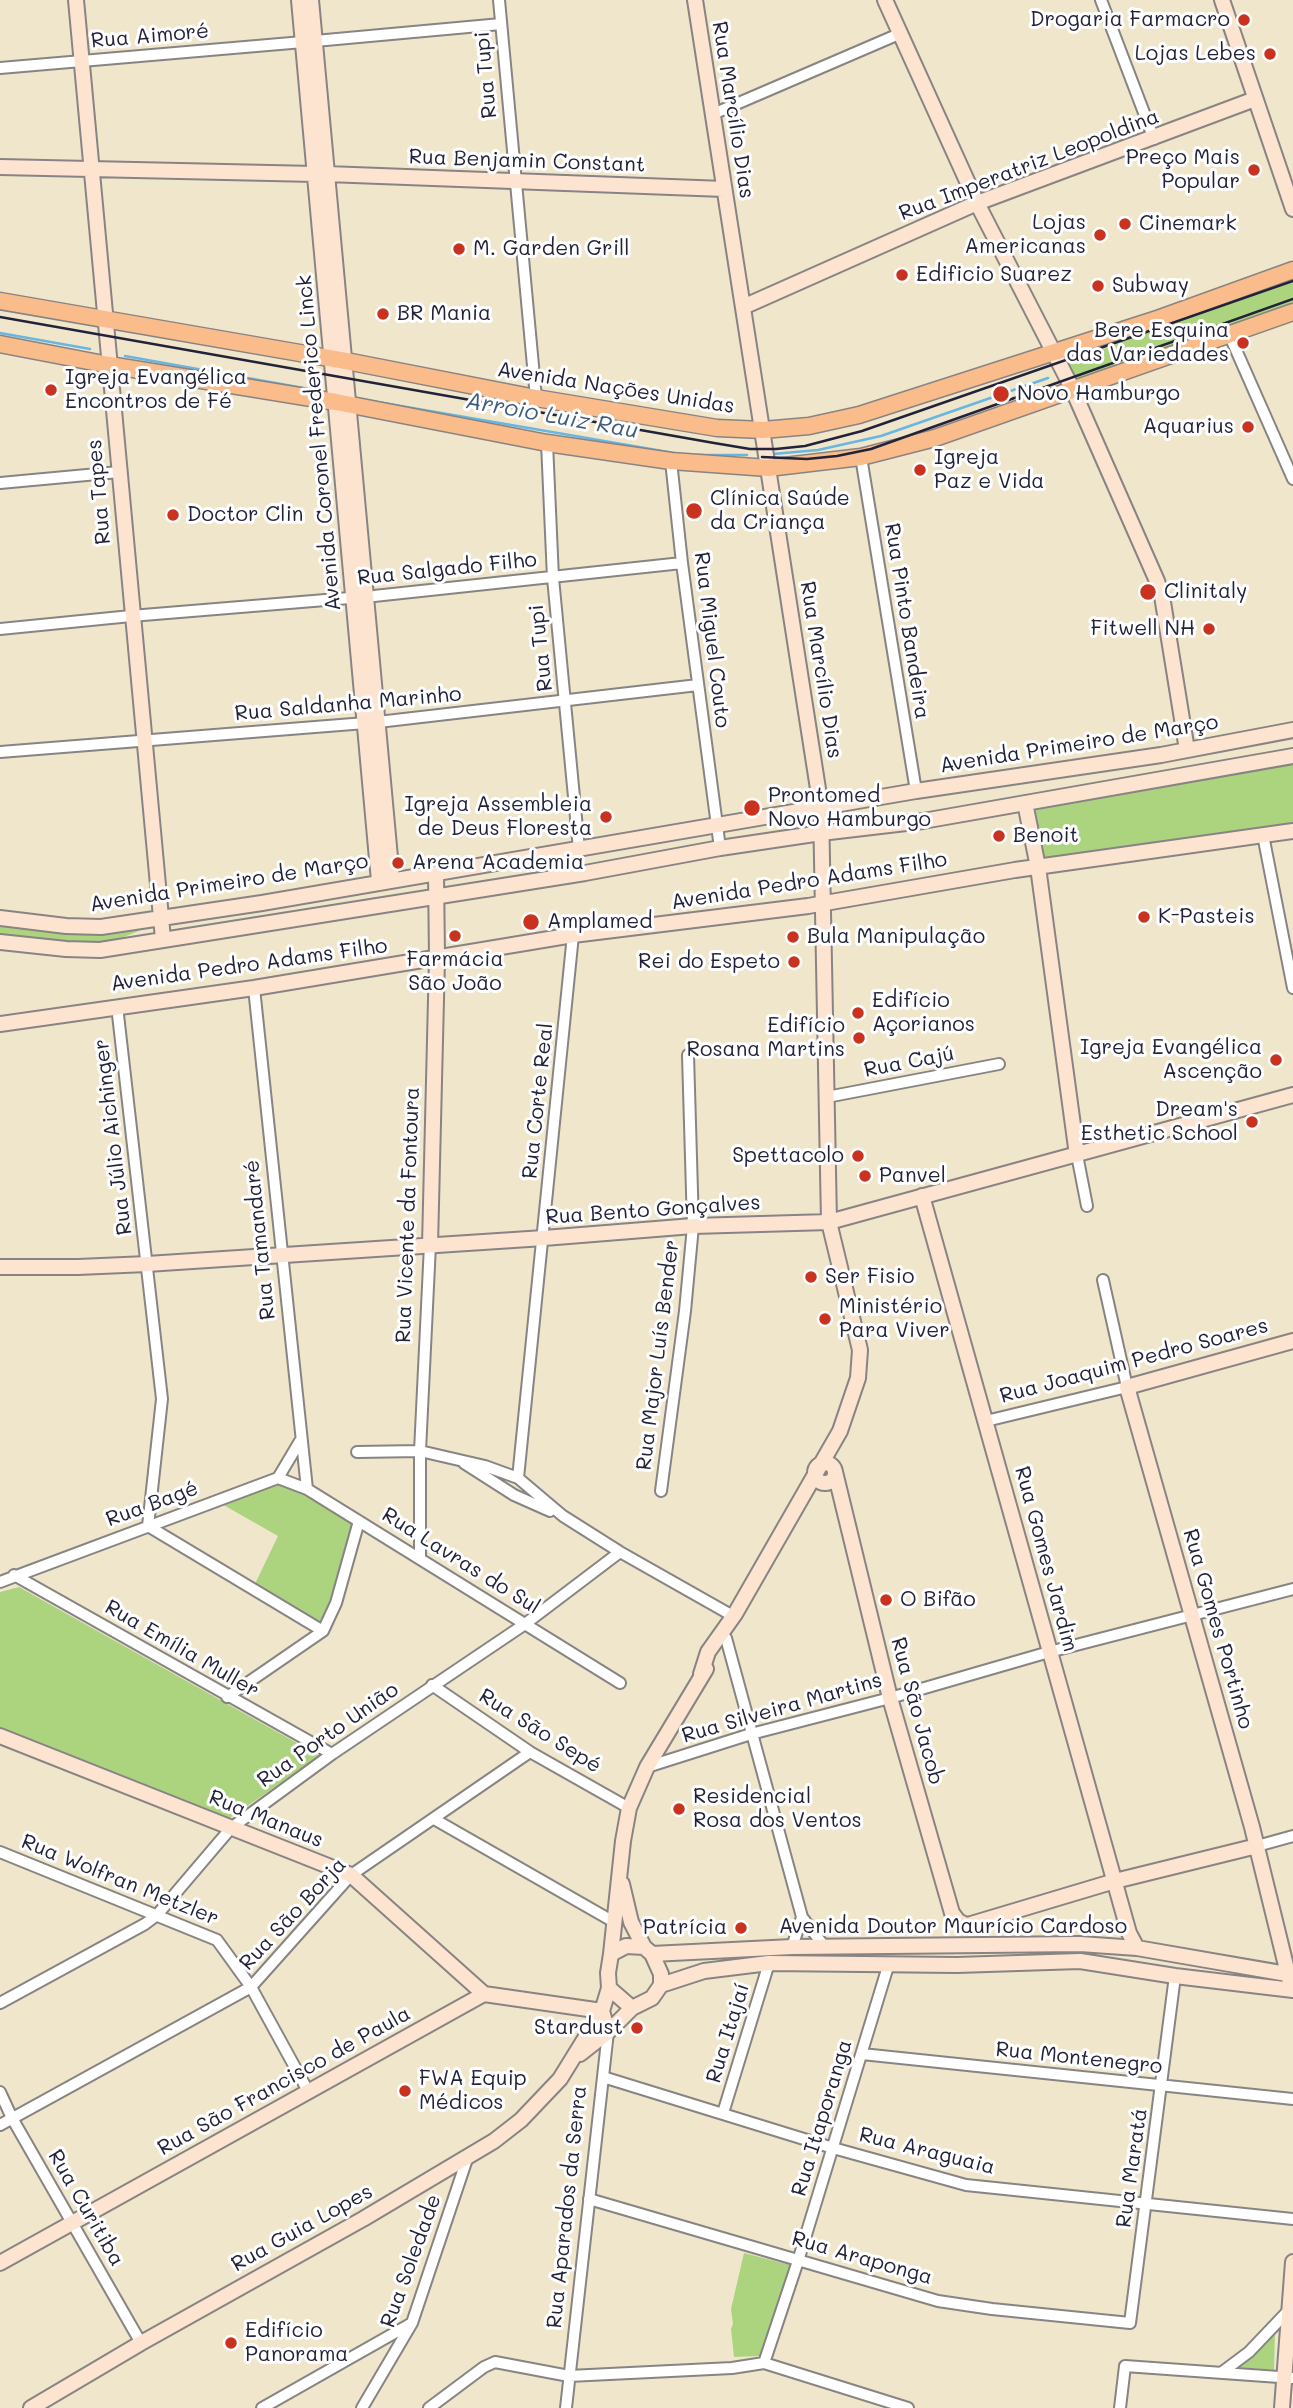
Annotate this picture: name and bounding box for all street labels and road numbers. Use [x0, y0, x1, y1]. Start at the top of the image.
street label: Rua Aimoré [90, 18, 210, 54]
street label: Rua Marcílio Dias [707, 20, 759, 200]
street label: Rua Tupi [470, 30, 502, 120]
street label: Rua Imperatriz Leopoldina [895, 104, 1163, 226]
street label: Rua Benjamin Constant [408, 144, 646, 178]
street label: Avenida Coronel Frederico Linck [292, 274, 346, 612]
street label: Avenida Nações Unidas [496, 357, 736, 419]
street label: Rua Tapes [82, 438, 116, 546]
street label: Rua Pinto Bandeira [879, 521, 935, 721]
street label: Rua Salgado Filho [356, 547, 538, 591]
street label: Rua Miguel Couto [689, 551, 735, 729]
street label: Rua Marcílio Dias [795, 580, 847, 760]
street label: Rua Tupi [524, 603, 558, 693]
street label: Rua Saldanha Marinho [234, 682, 462, 726]
street label: Avenida Primeiro de Março [938, 710, 1220, 778]
street label: Avenida Pedro Adams Filho [669, 847, 949, 915]
street label: Avenida Primeiro de Março [88, 849, 370, 917]
street label: Avenida Pedro Adams Filho [109, 933, 389, 997]
street label: Rua Corte Real [517, 1022, 559, 1180]
street label: Rua Júlio Aichinger [88, 1037, 138, 1237]
street label: Rua Cajú [862, 1041, 956, 1083]
street label: Rua Vicente da Fontoura [391, 1086, 425, 1344]
street label: Rua Tamandaré [239, 1159, 281, 1321]
street label: Rua Bento Gonçalves [545, 1190, 761, 1230]
street label: Rua Major Luís Bender [631, 1238, 685, 1472]
street label: Rua Joaquim Pedro Soares [997, 1313, 1271, 1409]
street label: Rua Gomes Jardim [1009, 1463, 1083, 1655]
street label: Rua Bagé [103, 1476, 201, 1532]
street label: Rua Lavras do Sul [377, 1502, 545, 1620]
street label: Rua Gomes Portinho [1177, 1526, 1259, 1732]
street label: Rua Emília Muller [100, 1595, 264, 1703]
street label: Rua São Jacob [885, 1635, 949, 1787]
street label: Rua Silveira Martins [679, 1667, 885, 1749]
street label: Rua Porto União [253, 1677, 403, 1793]
street label: Rua São Sepé [474, 1683, 606, 1779]
street label: Rua Manaus [205, 1785, 327, 1853]
street label: Rua Wolfran Metzler [18, 1829, 222, 1931]
street label: Rua São Borja [234, 1852, 352, 1976]
street label: Avenida Doutor Maurício Cardoso [779, 1914, 1127, 1940]
street label: Rua Itajaí [701, 1980, 755, 2086]
street label: Rua São Francisco de Paula [153, 2001, 415, 2161]
street label: Rua Itaporanga [786, 2037, 858, 2199]
street label: Rua Montenegro [994, 2037, 1164, 2079]
street label: Rua Aparados da Serra [542, 2084, 592, 2330]
street label: Rua Maratá [1111, 2107, 1153, 2229]
street label: Rua Araguaia [856, 2122, 998, 2180]
street label: Rua Curitiba [43, 2145, 129, 2271]
street label: Rua Guia Lopes [227, 2179, 377, 2277]
street label: Rua Soledade [375, 2191, 447, 2331]
street label: Rua Araponga [789, 2226, 935, 2290]

